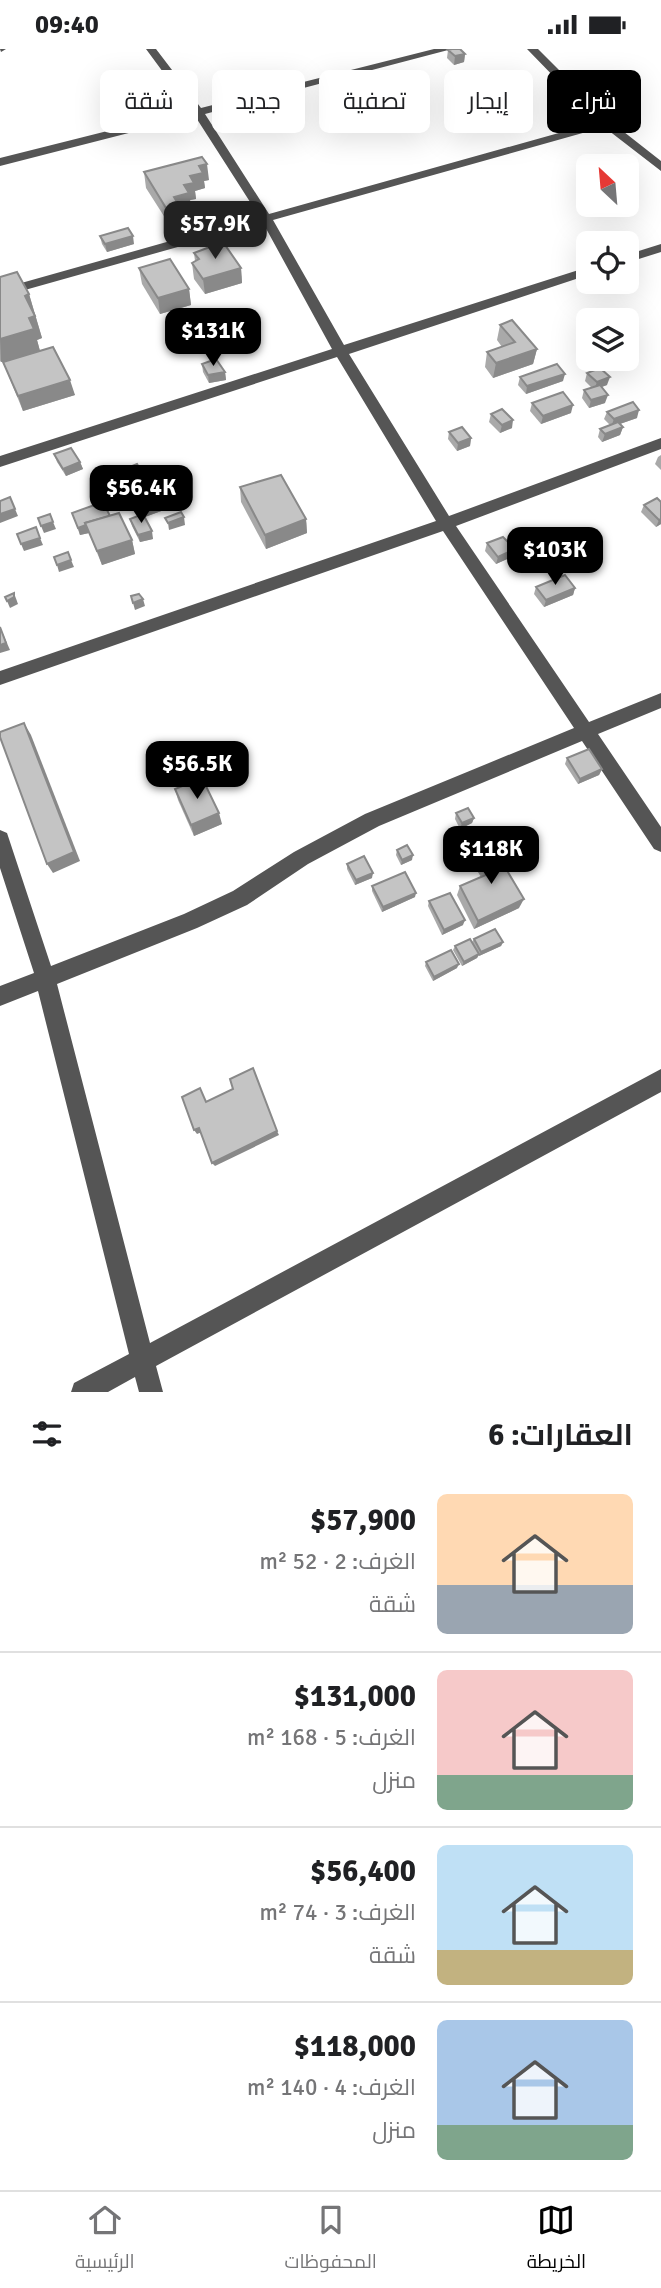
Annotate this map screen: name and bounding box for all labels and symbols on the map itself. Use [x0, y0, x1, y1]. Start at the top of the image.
north arrow [576, 154, 639, 217]
pin: $57.9K [158, 201, 272, 261]
pin: $131K [164, 309, 262, 368]
pin: $56.4K [84, 465, 198, 525]
pin: $103K [506, 527, 604, 587]
pin: $56.5K [140, 741, 254, 801]
pin: $118K [442, 827, 540, 886]

